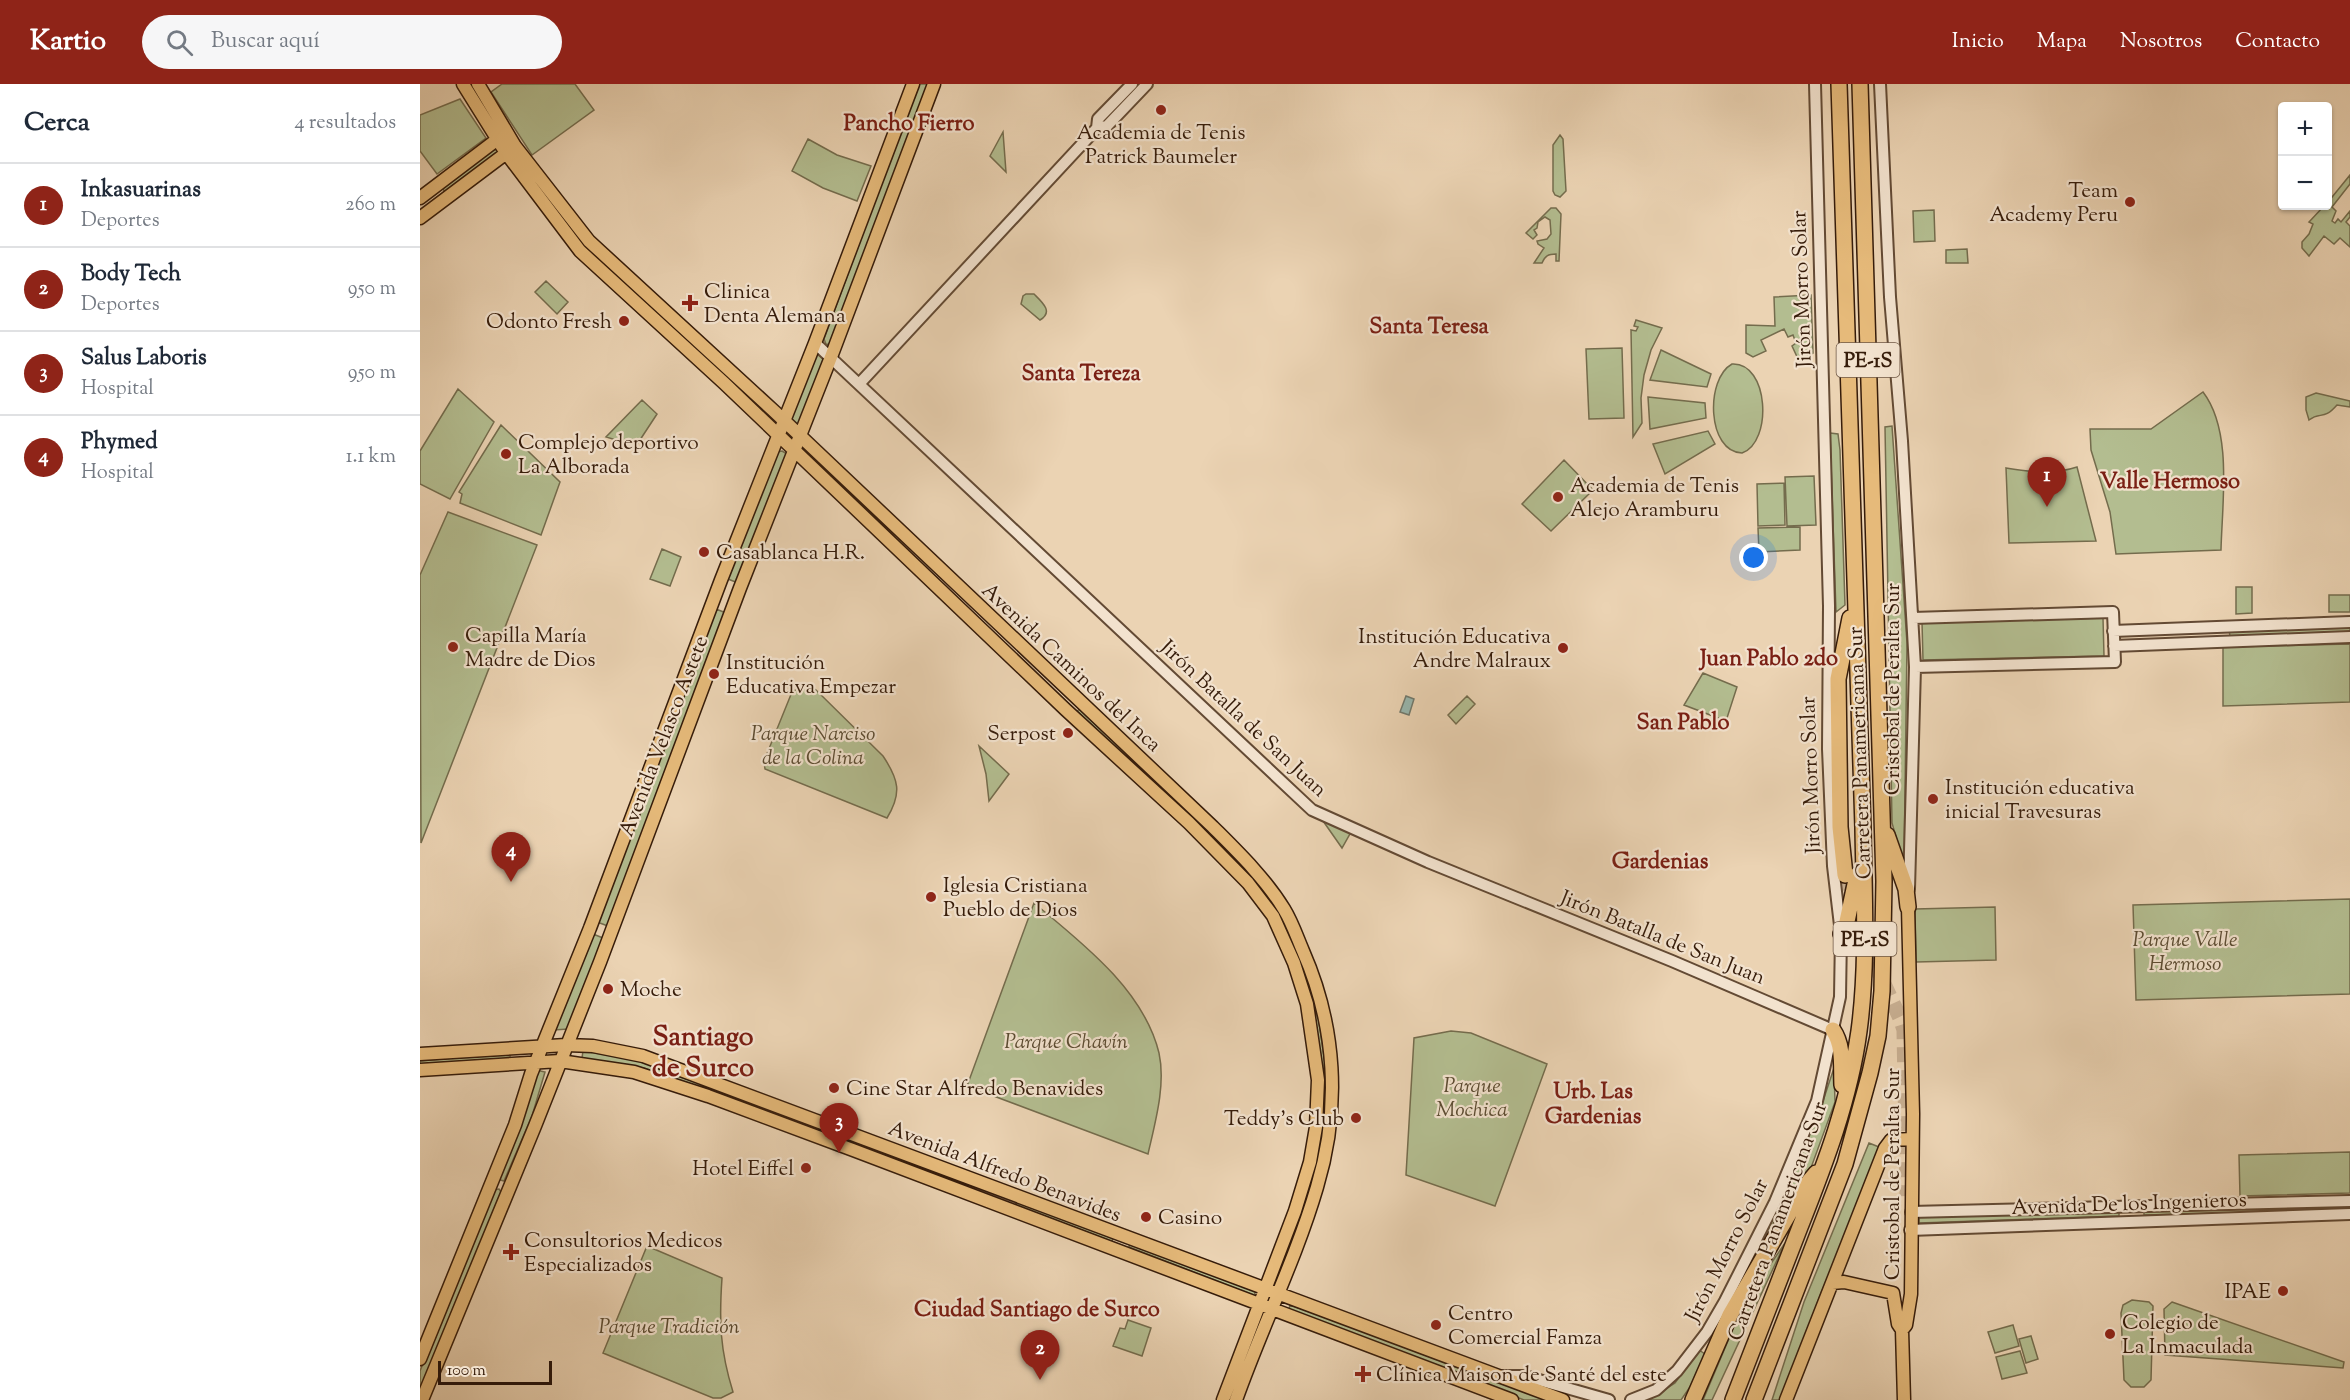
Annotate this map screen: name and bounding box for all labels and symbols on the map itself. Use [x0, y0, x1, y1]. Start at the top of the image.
marker: Academia de Tenis Patrick Baumeler [1154, 103, 1168, 117]
district label: Pancho Fierro [843, 109, 975, 141]
place label: Academia de Tenis Patrick Baumeler [1076, 119, 1246, 173]
place label: Team Academy Peru [1989, 177, 2118, 231]
marker: Team Academy Peru [2123, 195, 2137, 209]
street label: Jirón Morro Solar [1785, 210, 1821, 369]
place label: Clinica Denta Alemana [704, 278, 846, 332]
marker: Clinica Denta Alemana [681, 294, 699, 312]
place label: Odonto Fresh [486, 308, 612, 338]
district label: Santa Teresa [1369, 312, 1490, 344]
marker: Odonto Fresh [617, 314, 631, 328]
road number: PE-1S [1836, 343, 1900, 377]
district label: Santa Tereza [1021, 359, 1141, 391]
place label: Complejo deportivo La Alborada [518, 429, 699, 483]
marker: Complejo deportivo La Alborada [499, 447, 513, 461]
pin: 1 [2028, 458, 2066, 507]
district label: Valle Hermoso [2100, 467, 2240, 499]
place label: Academia de Tenis Alejo Aramburu [1570, 472, 1739, 526]
marker: Academia de Tenis Alejo Aramburu [1551, 490, 1565, 504]
place label: Casablanca H.R. [716, 539, 865, 569]
your location [1739, 543, 1768, 572]
marker: Casablanca H.R. [697, 545, 711, 559]
street label: Avenida Caminos del Inca [974, 577, 1168, 760]
street label: Cristobal de Peralta Sur [1879, 583, 1909, 795]
place label: Capilla María Madre de Dios [465, 622, 596, 676]
place label: Institución Educativa Andre Malraux [1358, 623, 1551, 677]
street label: Carretera Panamericana Sur [1842, 626, 1880, 880]
street label: Avenida Velasco Astete [613, 632, 717, 842]
street label: Jirón Batalla de San Juan [1152, 633, 1333, 805]
marker: Capilla María Madre de Dios [446, 640, 460, 654]
marker: Institución Educativa Andre Malraux [1556, 641, 1570, 655]
district label: Juan Pablo 2do [1698, 644, 1838, 676]
place label: Institución Educativa Empezar [726, 649, 896, 703]
marker: Institución Educativa Empezar [707, 667, 721, 681]
street label: Jirón Morro Solar [1794, 696, 1830, 855]
district label: San Pablo [1637, 708, 1729, 740]
park label: Parque Narciso de la Colina [751, 720, 875, 774]
place label: Serpost [987, 720, 1056, 750]
marker: Serpost [1061, 726, 1075, 740]
place label: Institución educativa inicial Travesuras [1945, 774, 2135, 828]
marker: Institución educativa inicial Travesuras [1926, 792, 1940, 806]
pin: 4 [492, 832, 530, 882]
district label: Gardenias [1612, 847, 1709, 879]
place label: Iglesia Cristiana Pueblo de Dios [943, 872, 1088, 926]
street label: Jirón Batalla de San Juan [1554, 884, 1769, 994]
marker: Iglesia Cristiana Pueblo de Dios [924, 890, 938, 904]
road number: PE-1S [1834, 922, 1896, 956]
park label: Parque Valle Hermoso [2133, 926, 2237, 980]
place label: Moche [620, 976, 682, 1006]
marker: Moche [601, 982, 615, 996]
district label: Santiago de Surco [652, 1019, 754, 1089]
park label: Parque Chavín [1004, 1028, 1128, 1058]
street label: Cristobal de Peralta Sur [1879, 1068, 1909, 1280]
park label: Parque Mochica [1436, 1072, 1508, 1126]
place label: Cine Star Alfredo Benavides [846, 1075, 1103, 1105]
district label: Urb. Las Gardenias [1545, 1077, 1642, 1134]
marker: Cine Star Alfredo Benavides [827, 1081, 841, 1095]
street label: Carretera Panamericana Sur [1722, 1098, 1836, 1346]
pin: 3 [820, 1104, 858, 1153]
place label: Teddy's Club [1224, 1105, 1344, 1135]
marker: Teddy's Club [1349, 1111, 1363, 1125]
street label: Avenida Alfredo Benavides [884, 1115, 1125, 1231]
place label: Hotel Eiffel [692, 1155, 794, 1185]
marker: Hotel Eiffel [799, 1161, 813, 1175]
street label: Jirón Morro Solar [1678, 1174, 1777, 1329]
street label: Avenida De los Ingenieros [2011, 1186, 2247, 1224]
place label: Casino [1158, 1204, 1222, 1234]
marker: Casino [1139, 1210, 1153, 1224]
place label: Consultorios Medicos Especializados [524, 1227, 723, 1281]
marker: Consultorios Medicos Especializados [502, 1243, 520, 1261]
place label: IPAE [2224, 1278, 2271, 1308]
marker: IPAE [2276, 1284, 2290, 1298]
district label: Ciudad Santiago de Surco [914, 1295, 1160, 1327]
place label: Centro Comercial Famza [1448, 1300, 1602, 1354]
place label: Colegio de La Inmaculada [2122, 1309, 2254, 1363]
park label: Parque Tradición [598, 1313, 740, 1343]
marker: Centro Comercial Famza [1429, 1318, 1443, 1332]
marker: Colegio de La Inmaculada [2103, 1327, 2117, 1341]
pin: 2 [1020, 1330, 1060, 1380]
scale bar [438, 1358, 552, 1386]
place label: Clínica Maison de Santé del este [1376, 1361, 1667, 1391]
marker: Clínica Maison de Santé del este [1354, 1365, 1372, 1383]

